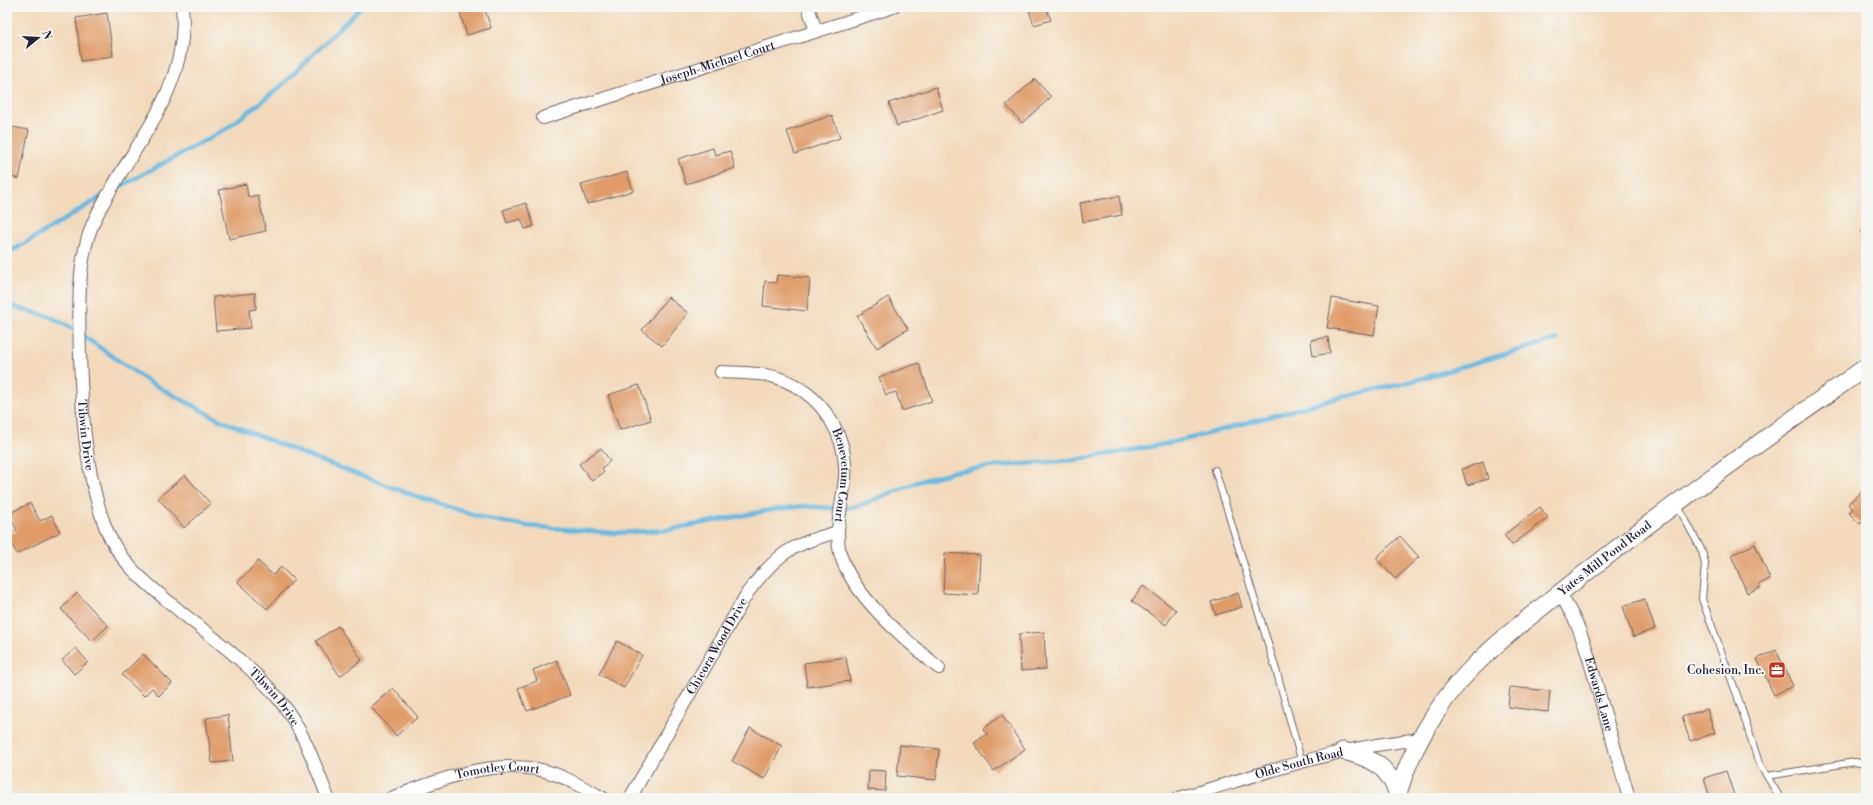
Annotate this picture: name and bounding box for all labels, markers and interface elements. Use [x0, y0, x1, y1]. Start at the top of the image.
north arrow [18, 18, 58, 58]
text: N [39, 29, 55, 42]
street label: Joseph-Michael Court [657, 38, 778, 89]
street label: Tibwin Drive [74, 399, 97, 472]
street label: Benevetum Court [828, 425, 852, 524]
street label: Yates Mill Pond Road [1555, 518, 1655, 600]
street label: Chicora Wood Drive [684, 595, 751, 698]
street label: Edwards Lane [1581, 655, 1617, 733]
office icon: Cohesion, Inc. [1767, 660, 1787, 680]
place label: Cohesion, Inc. [1687, 663, 1764, 678]
street label: Tibwin Drive [245, 665, 302, 729]
street label: Olde South Road [1253, 745, 1345, 783]
street label: Tomotley Court [454, 760, 542, 783]

